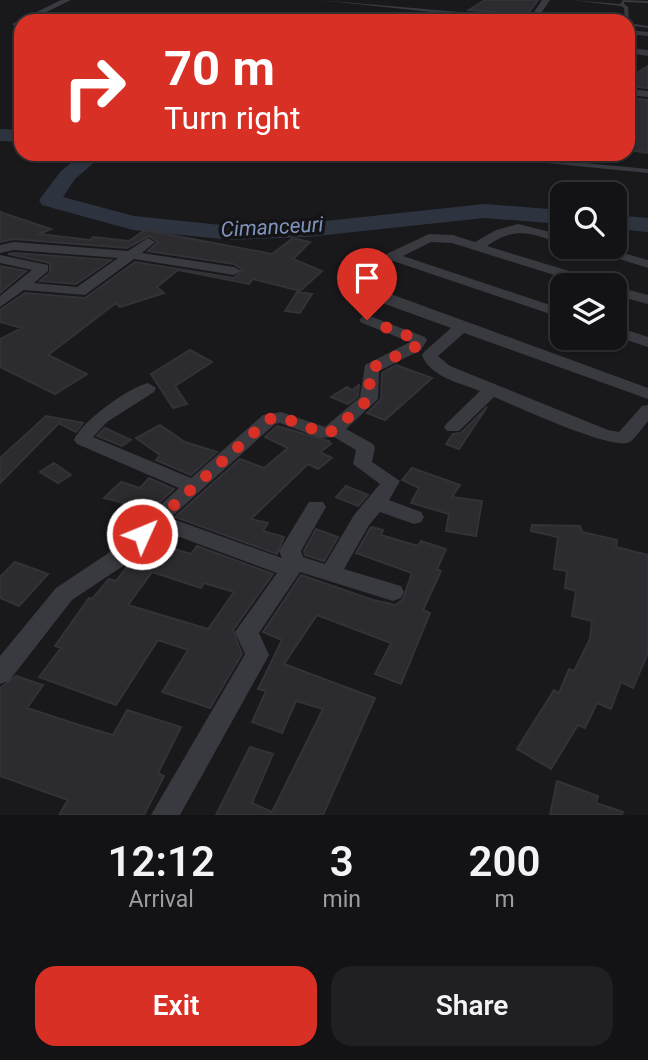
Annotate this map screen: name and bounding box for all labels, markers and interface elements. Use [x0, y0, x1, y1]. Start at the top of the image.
text: 70 m [164, 40, 275, 97]
icon: right [49, 42, 140, 133]
text: Turn right [164, 99, 300, 137]
map controls [550, 182, 627, 350]
button: search [550, 182, 627, 259]
water label: Cimanceuri [220, 212, 324, 242]
pin [337, 248, 397, 320]
icon: arrive [348, 259, 386, 297]
button: layers [550, 273, 627, 350]
position arrow [105, 497, 179, 571]
text: 12:12 [108, 837, 215, 886]
text: 3 [330, 837, 354, 886]
text: 200 [468, 837, 540, 886]
text: Arrival [129, 886, 194, 913]
text: min [322, 886, 361, 913]
text: m [494, 886, 515, 913]
button: Exit [35, 966, 317, 1046]
button: Share [331, 966, 613, 1046]

